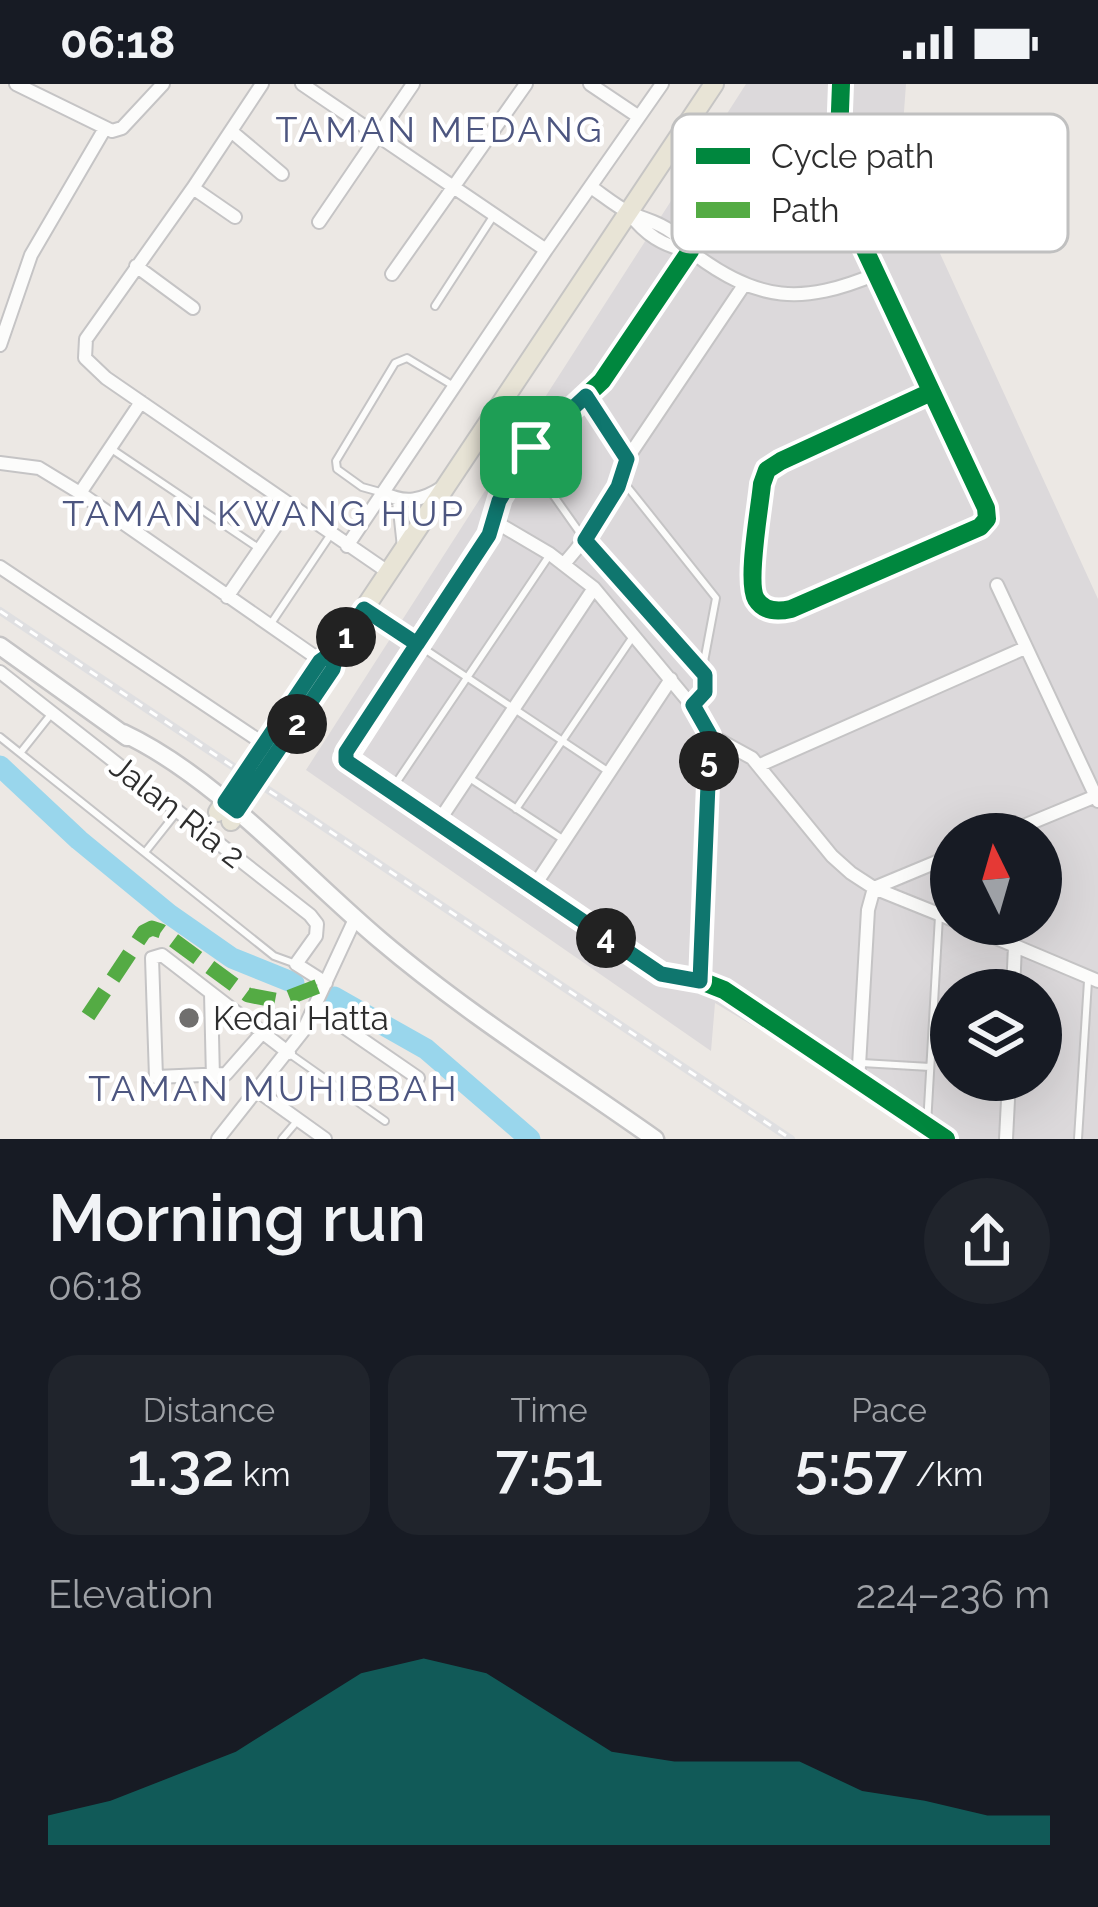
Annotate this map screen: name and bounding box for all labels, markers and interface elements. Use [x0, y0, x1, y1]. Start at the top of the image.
text: 06:18 [60, 16, 175, 69]
district label: TAMAN MEDANG [276, 108, 604, 150]
legend [672, 114, 1068, 252]
text: Cycle path [771, 137, 934, 176]
text: Path [771, 191, 840, 230]
pin [480, 396, 582, 498]
icon: arrive [498, 414, 564, 480]
district label: TAMAN KWANG HUP [62, 492, 466, 534]
pin: 1 [316, 607, 376, 667]
text: 1 [338, 617, 354, 656]
pin: 2 [267, 694, 327, 754]
text: 2 [288, 704, 306, 743]
pin: 5 [679, 731, 739, 791]
text: 5 [700, 741, 718, 780]
street label: Jalan Ria 2 [102, 747, 253, 876]
north arrow [930, 813, 1062, 945]
map controls [930, 813, 1062, 1101]
pin: 4 [576, 908, 636, 968]
text: 4 [597, 918, 615, 957]
button: layers [930, 969, 1062, 1101]
place label: Kedai Hatta [213, 999, 389, 1038]
marker: Kedai Hatta [176, 1005, 202, 1031]
district label: TAMAN MUHIBBAH [88, 1067, 460, 1109]
button: share [924, 1178, 1050, 1304]
text: Morning run [48, 1179, 426, 1256]
text: 06:18 [48, 1263, 143, 1309]
text: Distance [143, 1391, 275, 1430]
text: Time [510, 1391, 588, 1430]
text: Pace [851, 1391, 927, 1430]
text: 1.32 [127, 1430, 234, 1500]
text: 7:51 [495, 1430, 603, 1500]
text: 5:57 [795, 1430, 907, 1500]
text: km [234, 1455, 291, 1494]
text: /km [907, 1455, 983, 1494]
text: Elevation [48, 1571, 214, 1617]
text: 224–236 m [856, 1571, 1050, 1617]

